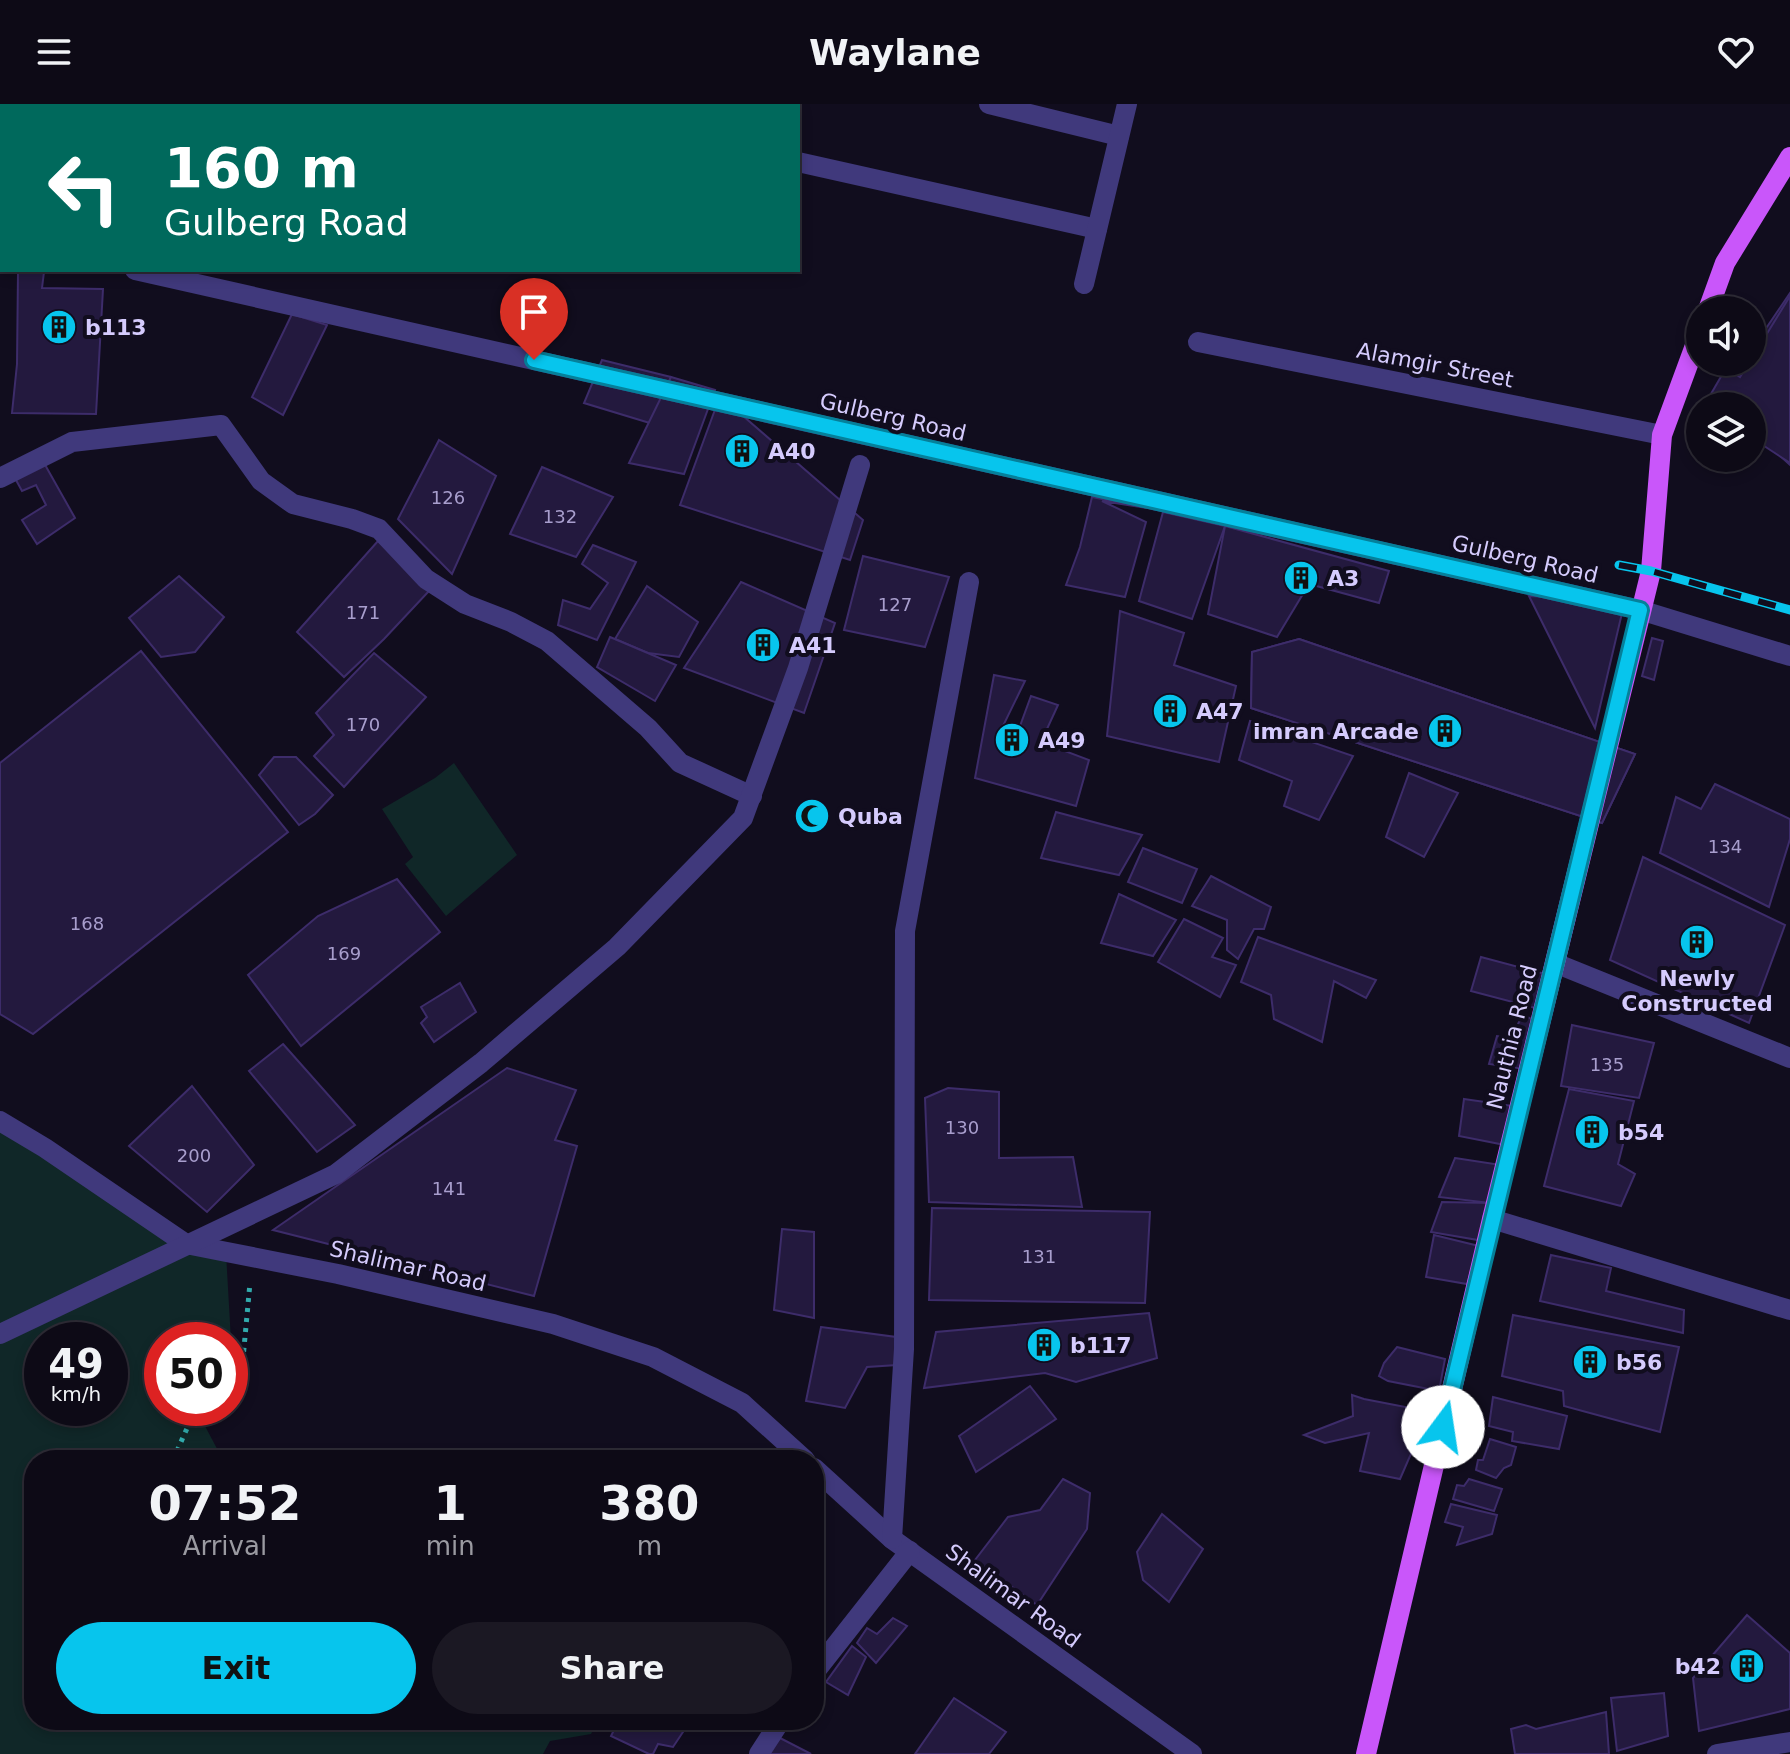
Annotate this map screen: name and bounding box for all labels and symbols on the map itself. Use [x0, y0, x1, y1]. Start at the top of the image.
pin [500, 278, 568, 360]
building icon: b113 [40, 308, 78, 346]
place label: b113 [85, 315, 147, 340]
street label: Alamgir Street [1355, 338, 1516, 393]
street label: Gulberg Road [817, 388, 969, 446]
building icon: A40 [723, 432, 761, 470]
place label: A40 [768, 439, 816, 464]
house number: 126 [431, 487, 465, 508]
house number: 132 [543, 506, 577, 527]
street label: Gulberg Road [1449, 530, 1601, 588]
building icon: A3 [1282, 559, 1320, 597]
place label: A3 [1327, 566, 1359, 591]
house number: 127 [878, 594, 912, 615]
house number: 171 [346, 602, 380, 623]
building icon: A41 [744, 626, 782, 664]
place label: A41 [789, 633, 837, 658]
building icon: A47 [1151, 692, 1189, 730]
place label: A47 [1196, 699, 1244, 724]
building icon: imran Arcade [1426, 712, 1464, 750]
house number: 170 [346, 714, 380, 735]
place label: imran Arcade [1253, 719, 1419, 744]
building icon: A49 [993, 721, 1031, 759]
place label: A49 [1038, 728, 1086, 753]
mosque icon: Quba [793, 797, 831, 835]
place label: Quba [838, 804, 903, 829]
house number: 134 [1708, 836, 1742, 857]
house number: 168 [70, 913, 104, 934]
building icon: Newly Constructed [1678, 923, 1716, 961]
house number: 169 [327, 943, 361, 964]
street label: Nauthia Road [1482, 962, 1542, 1112]
place label: Newly Constructed [1621, 966, 1773, 1016]
house number: 135 [1590, 1054, 1624, 1075]
building icon: b54 [1573, 1113, 1611, 1151]
house number: 130 [945, 1117, 979, 1138]
place label: b54 [1618, 1120, 1664, 1145]
house number: 200 [177, 1145, 211, 1166]
house number: 141 [432, 1178, 466, 1199]
street label: Shalimar Road [327, 1236, 489, 1296]
house number: 131 [1022, 1246, 1056, 1267]
speed limit sign: 50 [144, 1322, 248, 1426]
building icon: b117 [1025, 1326, 1063, 1364]
place label: b117 [1070, 1333, 1132, 1358]
building icon: b56 [1571, 1343, 1609, 1381]
place label: b56 [1616, 1350, 1662, 1375]
position arrow [1401, 1385, 1485, 1469]
street label: Shalimar Road [941, 1539, 1085, 1653]
building icon: b42 [1728, 1647, 1766, 1685]
place label: b42 [1675, 1654, 1721, 1679]

